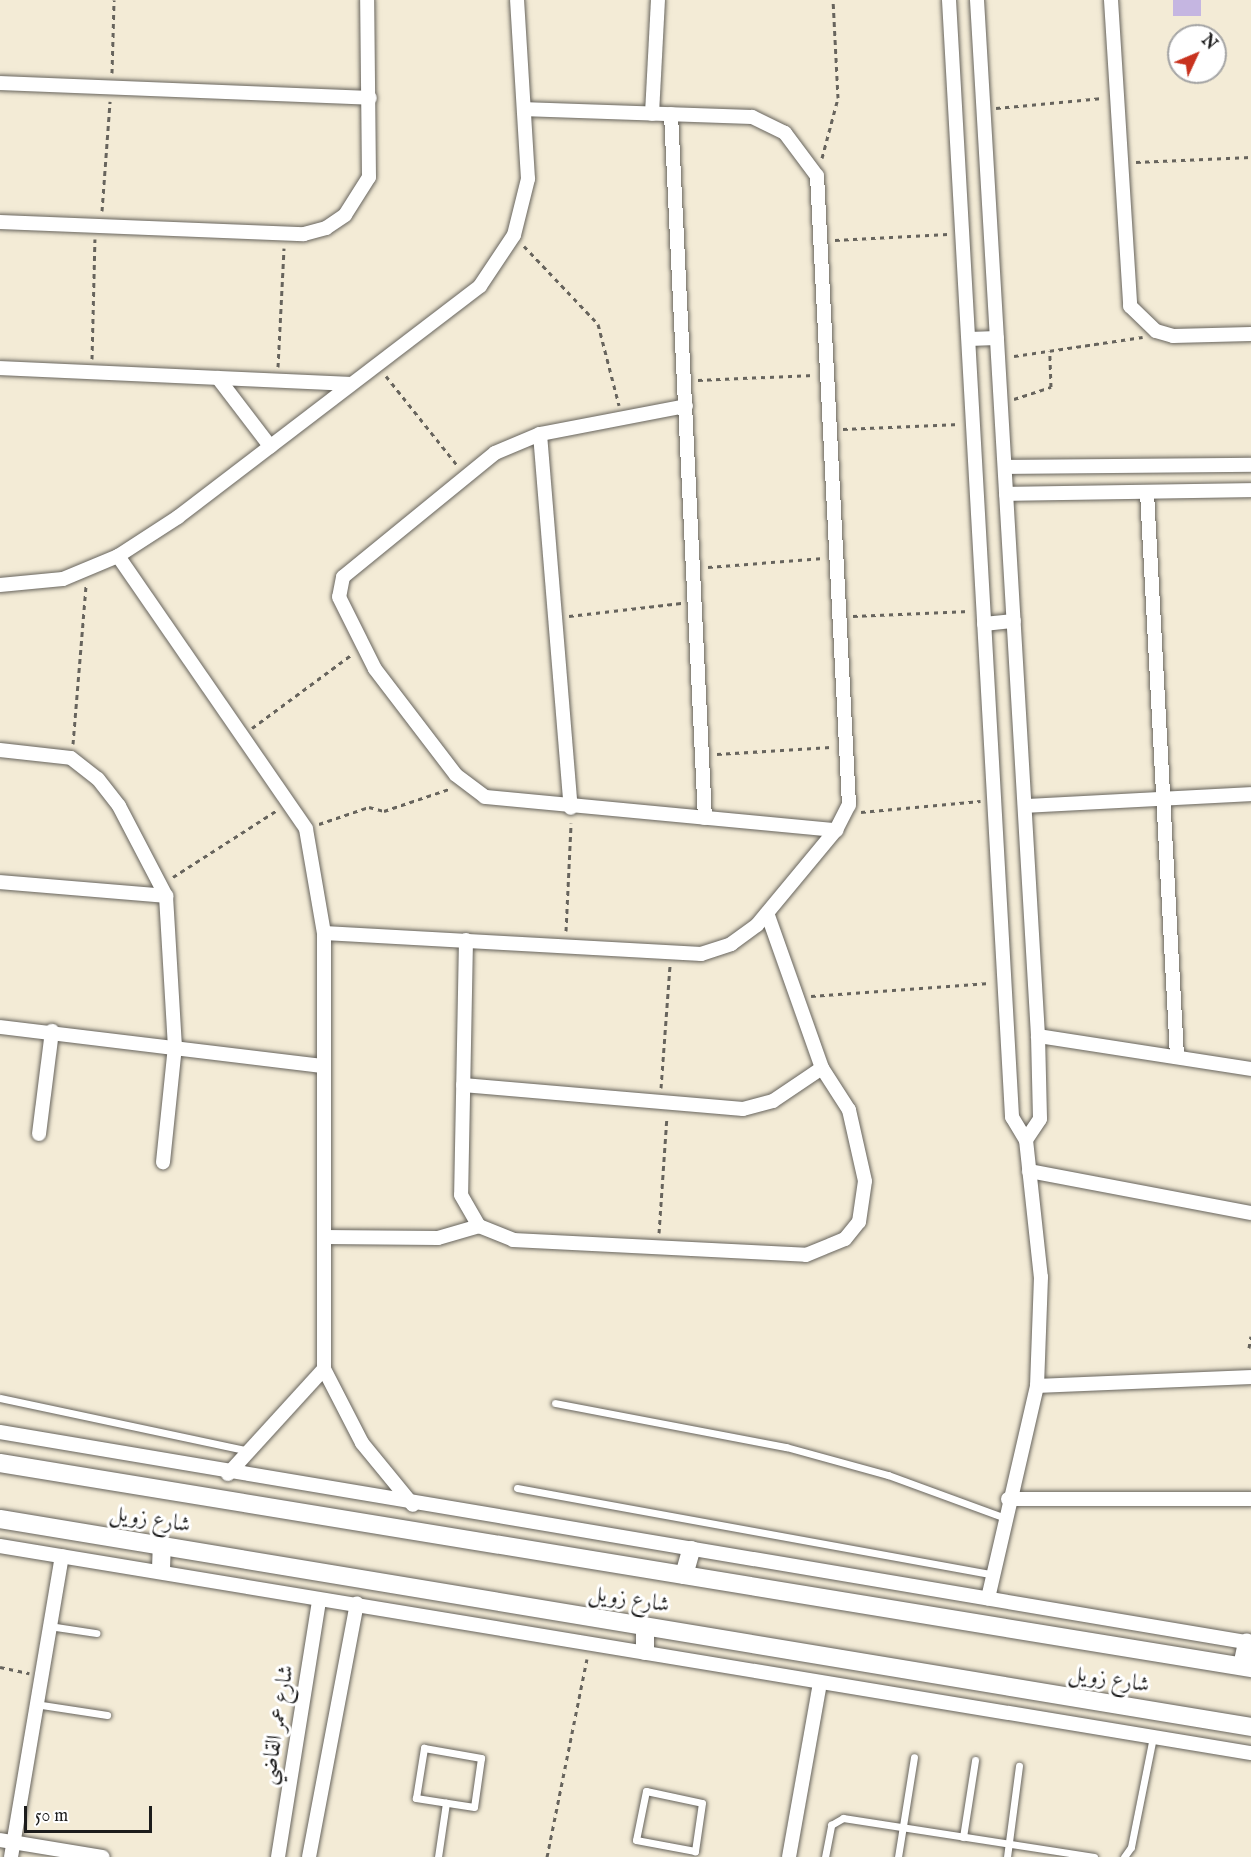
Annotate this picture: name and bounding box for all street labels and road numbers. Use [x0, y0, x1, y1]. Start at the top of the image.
street label: شارع زويل [108, 1501, 192, 1539]
street label: شارع زويل [587, 1581, 671, 1619]
street label: شارع زويل [1067, 1661, 1151, 1699]
street label: شارع عمر القاضي [256, 1663, 300, 1787]

